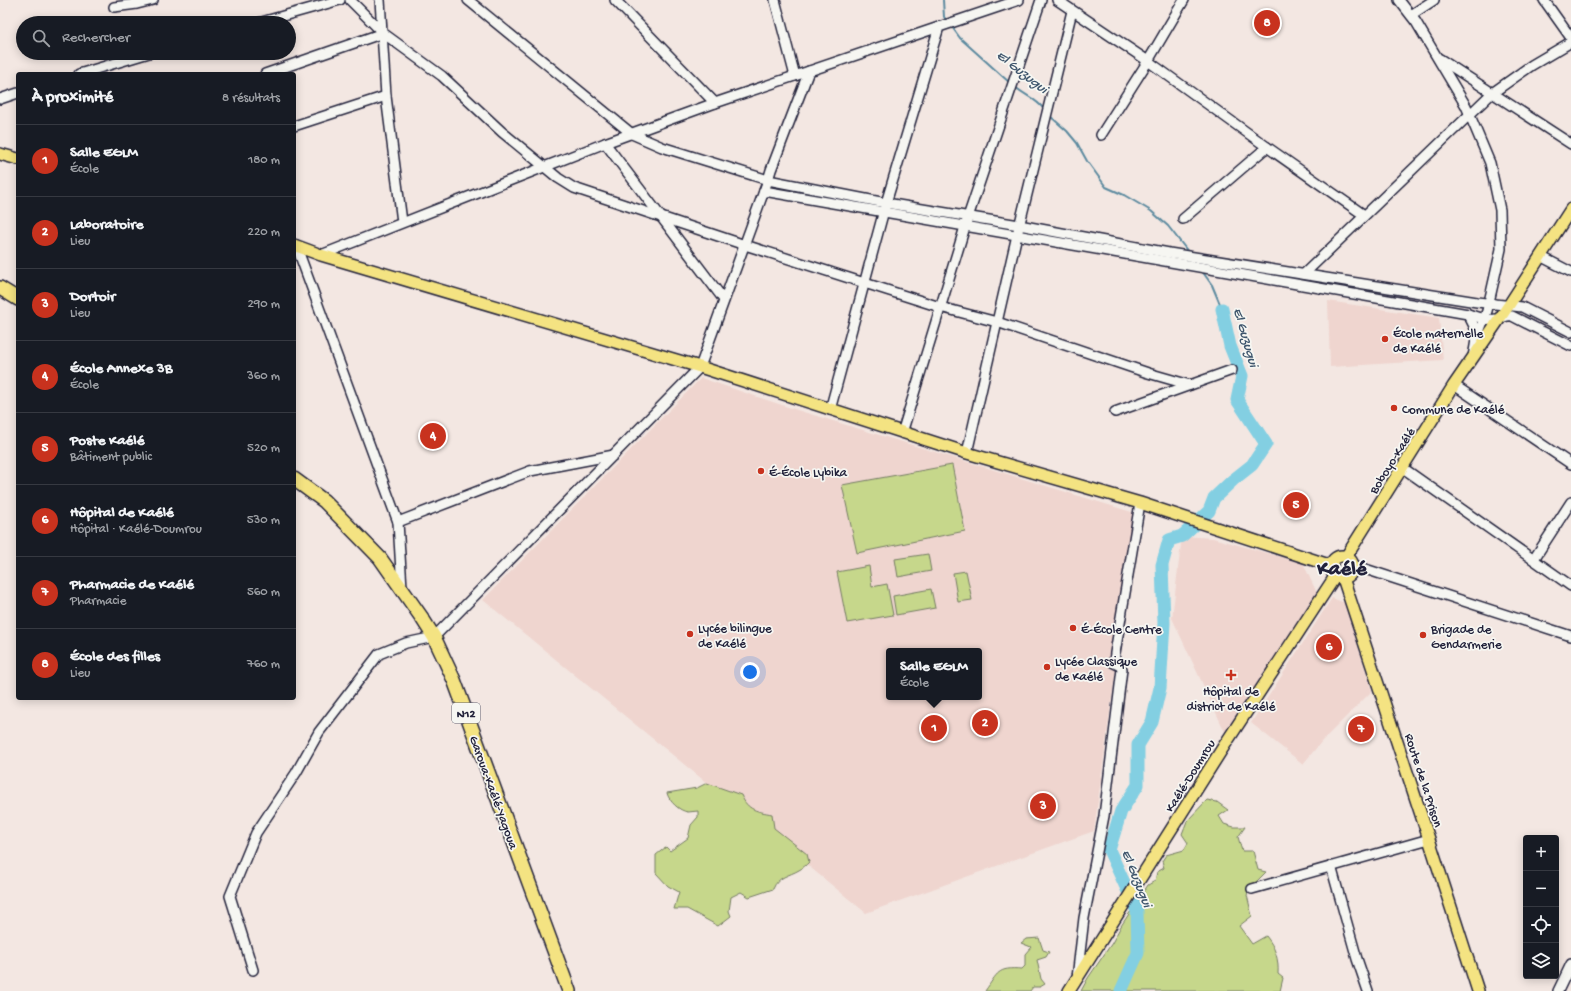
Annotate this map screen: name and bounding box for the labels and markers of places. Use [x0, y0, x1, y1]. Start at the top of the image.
pin: 8 [1254, 8, 1280, 38]
place label: École maternelle de Kaélé [1393, 326, 1484, 357]
marker: École maternelle de Kaélé [1380, 334, 1390, 344]
marker: Commune de Kaélé [1389, 403, 1399, 413]
place label: Commune de Kaélé [1402, 403, 1505, 418]
pin: 4 [420, 421, 446, 451]
place label: É-École Lybika [769, 465, 848, 481]
marker: É-École Lybika [756, 466, 766, 476]
pin: 5 [1283, 490, 1309, 520]
place label: Lycée bilingue de Kaélé [698, 622, 772, 652]
place label: É-École Centre [1081, 622, 1162, 638]
marker: É-École Centre [1068, 623, 1078, 633]
place label: Brigade de Gendarmerie [1430, 623, 1502, 653]
marker: Lycée bilingue de Kaélé [685, 629, 695, 639]
marker: Brigade de Gendarmerie [1418, 630, 1428, 640]
pin: 6 [1316, 632, 1342, 662]
place label: Lycée Classique de Kaélé [1055, 655, 1137, 685]
marker: Lycée Classique de Kaélé [1042, 662, 1052, 672]
marker: Hôpital de district de Kaélé [1225, 669, 1237, 681]
place label: Hôpital de district de Kaélé [1187, 685, 1276, 715]
pin: 2 [972, 708, 998, 738]
pin: 1 [921, 713, 947, 743]
pin: 7 [1348, 714, 1374, 744]
pin: 3 [1030, 791, 1056, 821]

